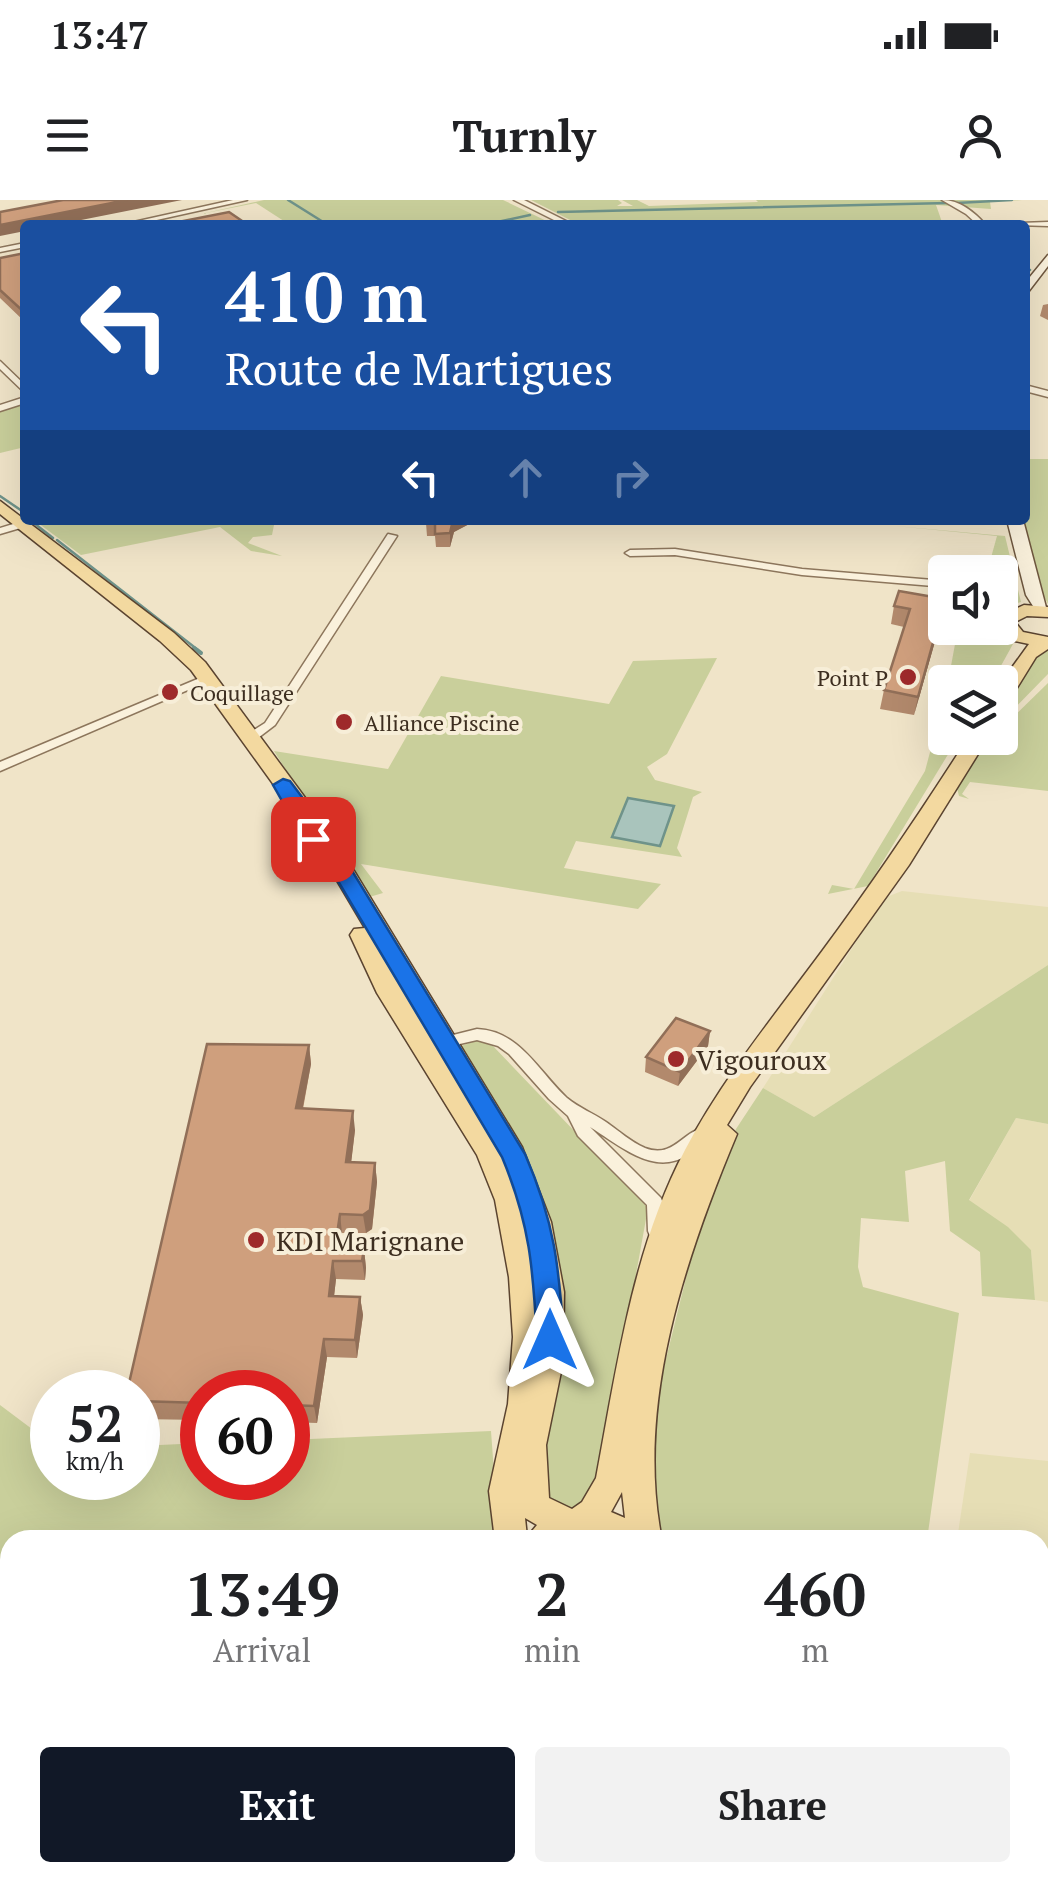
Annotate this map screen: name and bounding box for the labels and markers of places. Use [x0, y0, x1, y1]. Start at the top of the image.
place label: Point P [817, 663, 888, 692]
marker: Point P [897, 666, 919, 688]
place label: Coquillage [190, 678, 294, 707]
marker: Coquillage [159, 681, 181, 703]
place label: Alliance Piscine [364, 708, 520, 737]
marker: Alliance Piscine [333, 711, 355, 733]
pin [271, 797, 356, 882]
place label: Vigouroux [696, 1041, 827, 1078]
marker: Vigouroux [665, 1048, 687, 1070]
place label: KDI Marignane [276, 1222, 464, 1259]
marker: KDI Marignane [245, 1229, 267, 1251]

